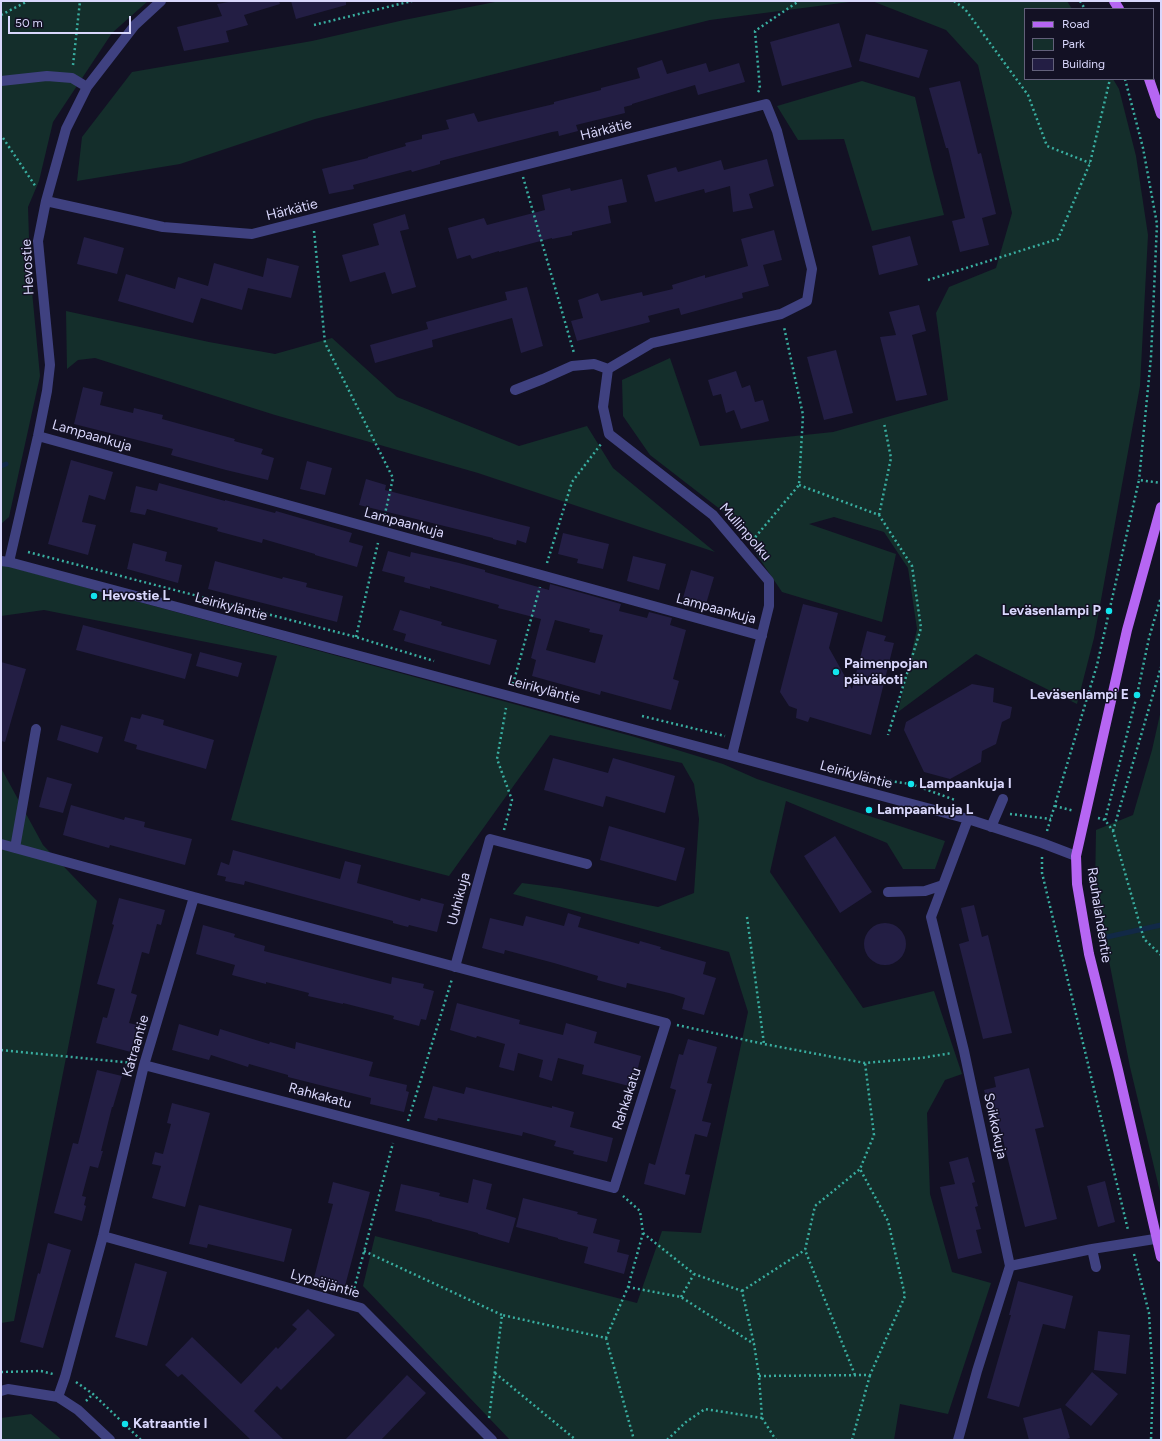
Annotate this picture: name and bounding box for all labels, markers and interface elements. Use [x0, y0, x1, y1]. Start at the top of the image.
scale bar [10, 8, 133, 34]
legend [1024, 8, 1154, 80]
text: 50 m [15, 16, 43, 30]
text: Road [1062, 17, 1090, 31]
text: Park [1062, 37, 1085, 51]
text: Building [1062, 57, 1105, 71]
street label: Härkätie [579, 116, 633, 144]
street label: Härkätie [265, 196, 319, 224]
street label: Hevostie [18, 239, 38, 295]
street label: Lampaankuja [50, 417, 134, 455]
street label: Mullinpolku [715, 500, 775, 564]
street label: Lampaankuja [362, 504, 446, 542]
place label: Hevostie L [102, 588, 170, 604]
street label: Leirikyläntie [193, 589, 269, 625]
street label: Lampaankuja [674, 590, 758, 628]
marker: Hevostie L [89, 591, 99, 601]
place label: Leväsenlampi P [1002, 603, 1101, 619]
marker: Leväsenlampi P [1104, 606, 1114, 616]
place label: Paimenpojan päiväkoti [844, 656, 927, 688]
marker: Paimenpojan päiväkoti [831, 667, 841, 677]
street label: Leirikyläntie [506, 672, 582, 708]
place label: Leväsenlampi E [1030, 687, 1129, 703]
marker: Leväsenlampi E [1132, 690, 1142, 700]
street label: Leirikyläntie [818, 757, 894, 793]
place label: Lampaankuja I [919, 776, 1012, 792]
marker: Lampaankuja I [906, 779, 916, 789]
place label: Lampaankuja L [877, 802, 973, 818]
marker: Lampaankuja L [864, 805, 874, 815]
street label: Rauhalahdentie [1083, 866, 1115, 964]
street label: Uuhikuja [444, 871, 474, 927]
street label: Katraantie [119, 1013, 153, 1079]
street label: Rahkakatu [609, 1066, 645, 1132]
street label: Rahkakatu [287, 1080, 353, 1112]
street label: Soikkokuja [980, 1091, 1010, 1161]
street label: Lypsäjäntie [288, 1266, 362, 1302]
place label: Katraantie I [133, 1416, 208, 1432]
marker: Katraantie I [120, 1419, 130, 1429]

